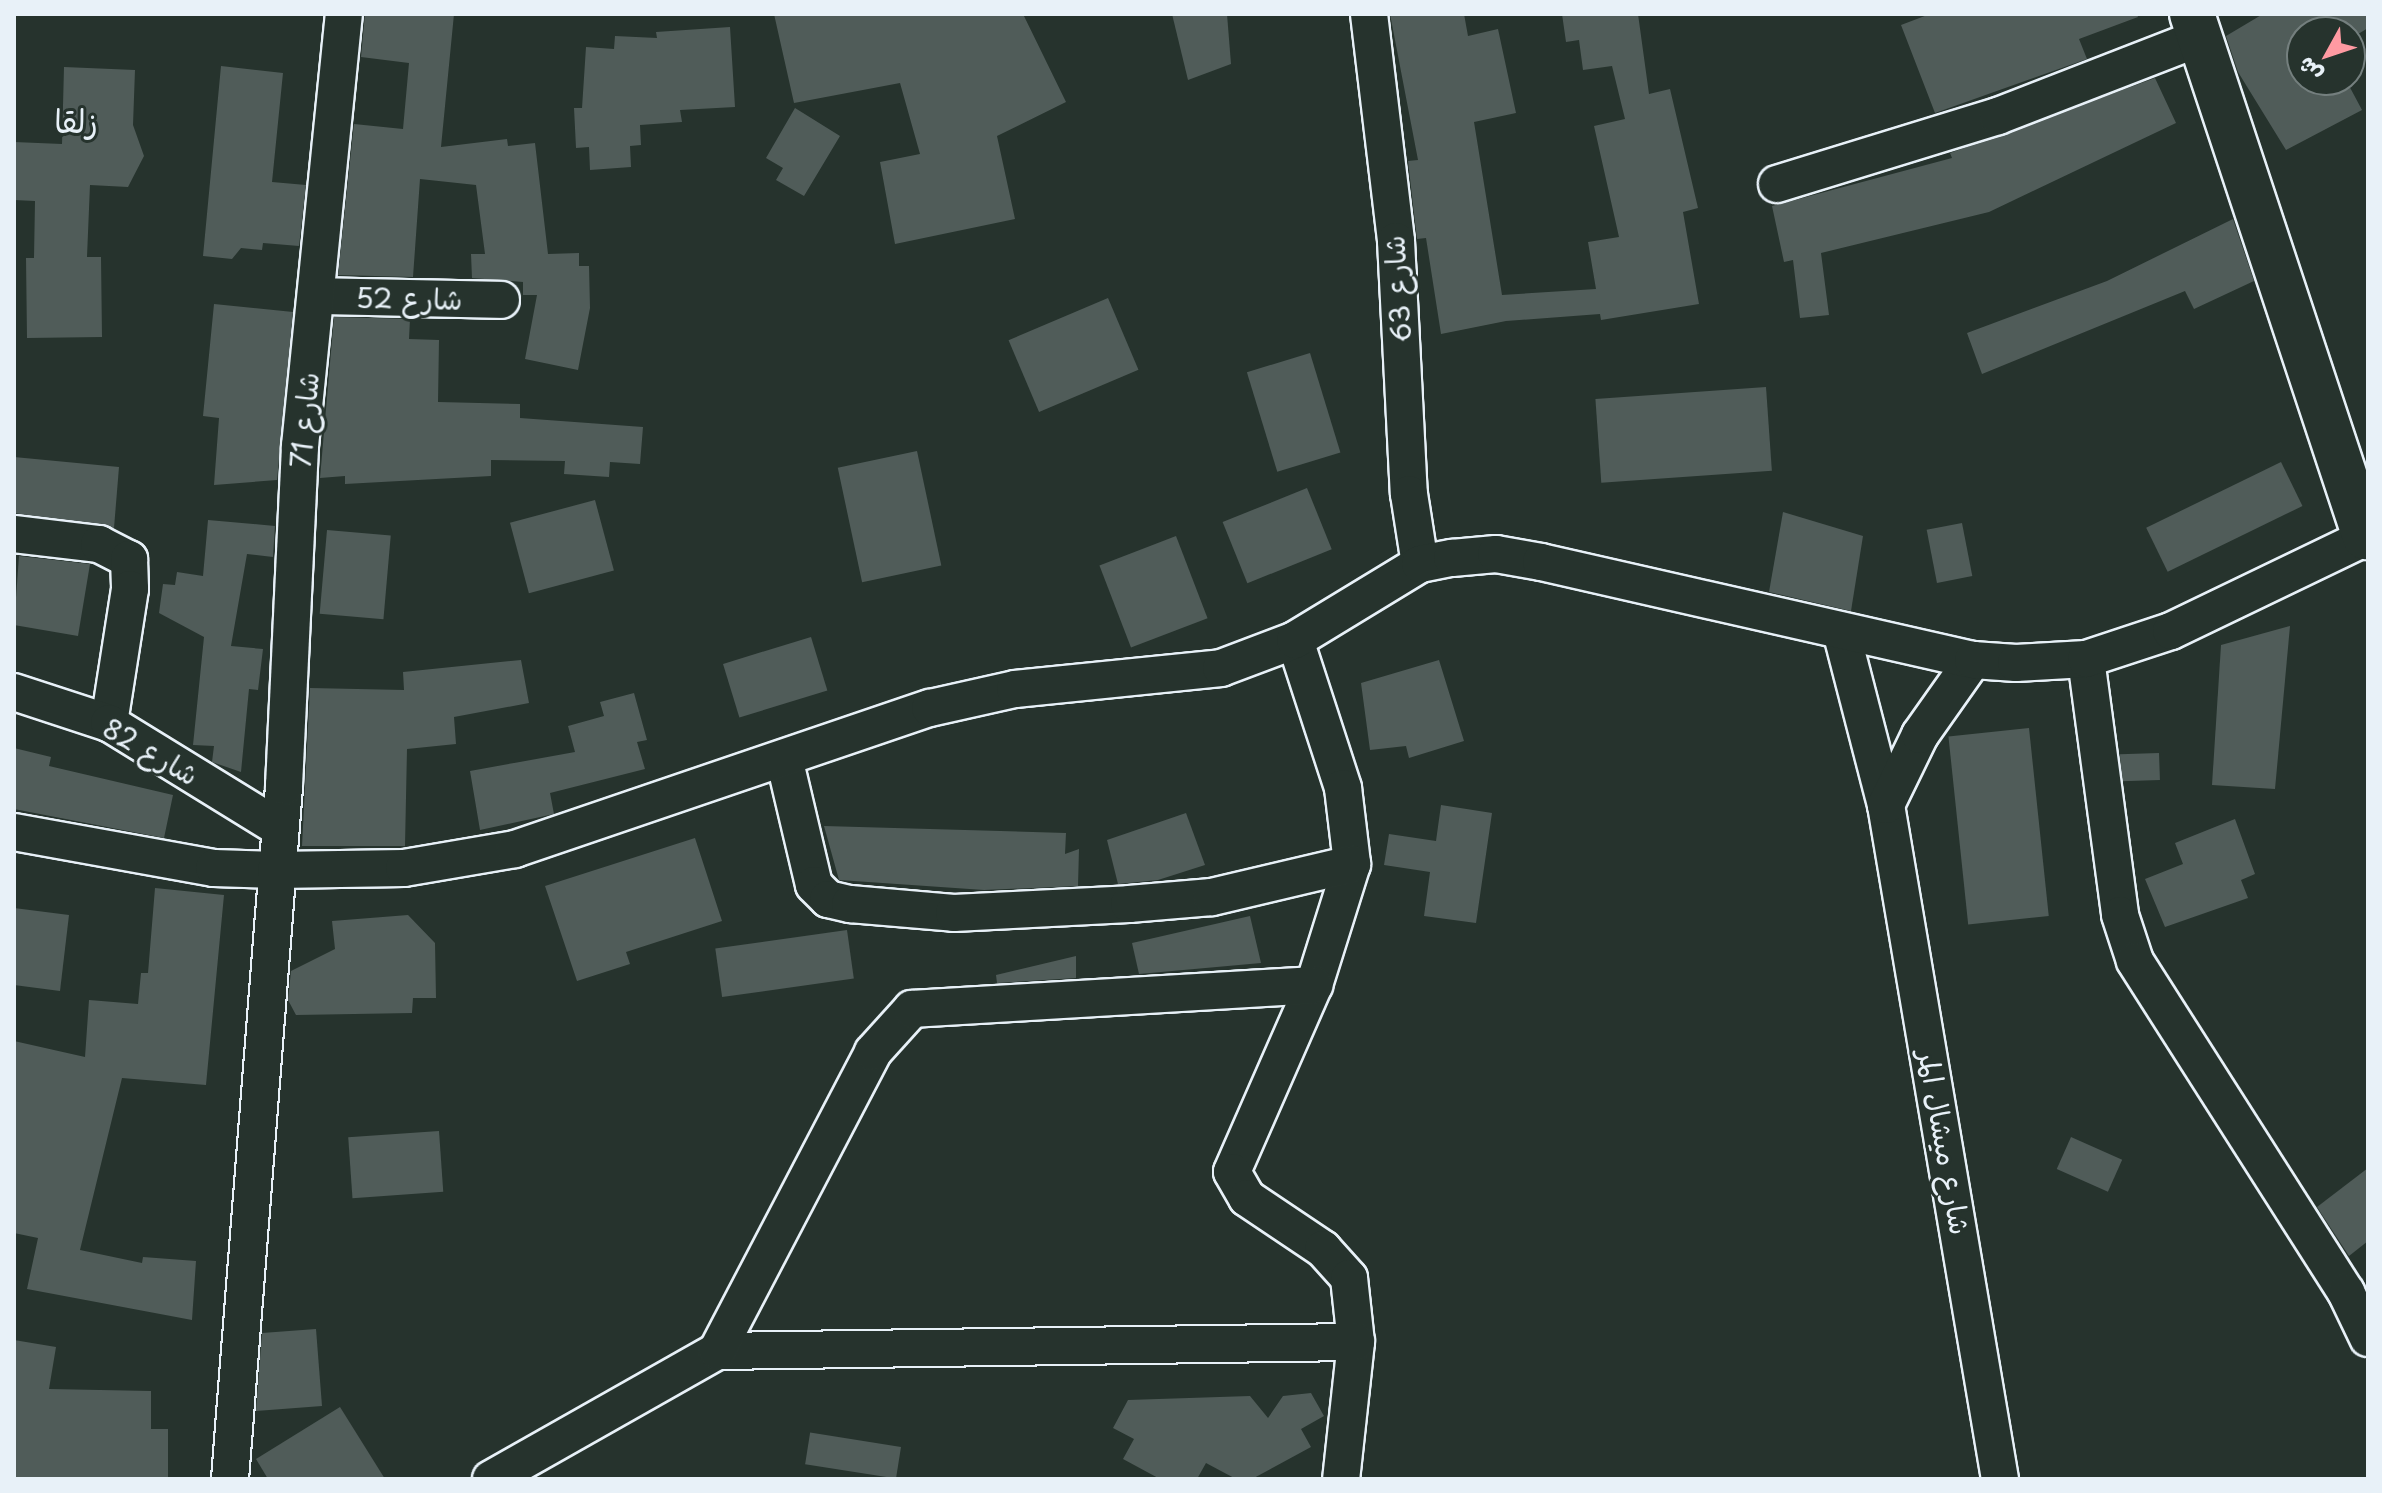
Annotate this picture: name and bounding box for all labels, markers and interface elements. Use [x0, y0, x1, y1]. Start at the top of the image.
north arrow [2286, 16, 2366, 96]
text: ش [2288, 51, 2329, 90]
district label: زلقا [54, 101, 98, 139]
street label: شارع 63 [1376, 234, 1418, 344]
street label: شارع 52 [355, 280, 463, 316]
street label: شارع 71 [283, 371, 325, 469]
street label: شارع 82 [97, 710, 205, 792]
street label: شارع ميشال المر [1912, 1047, 1978, 1237]

